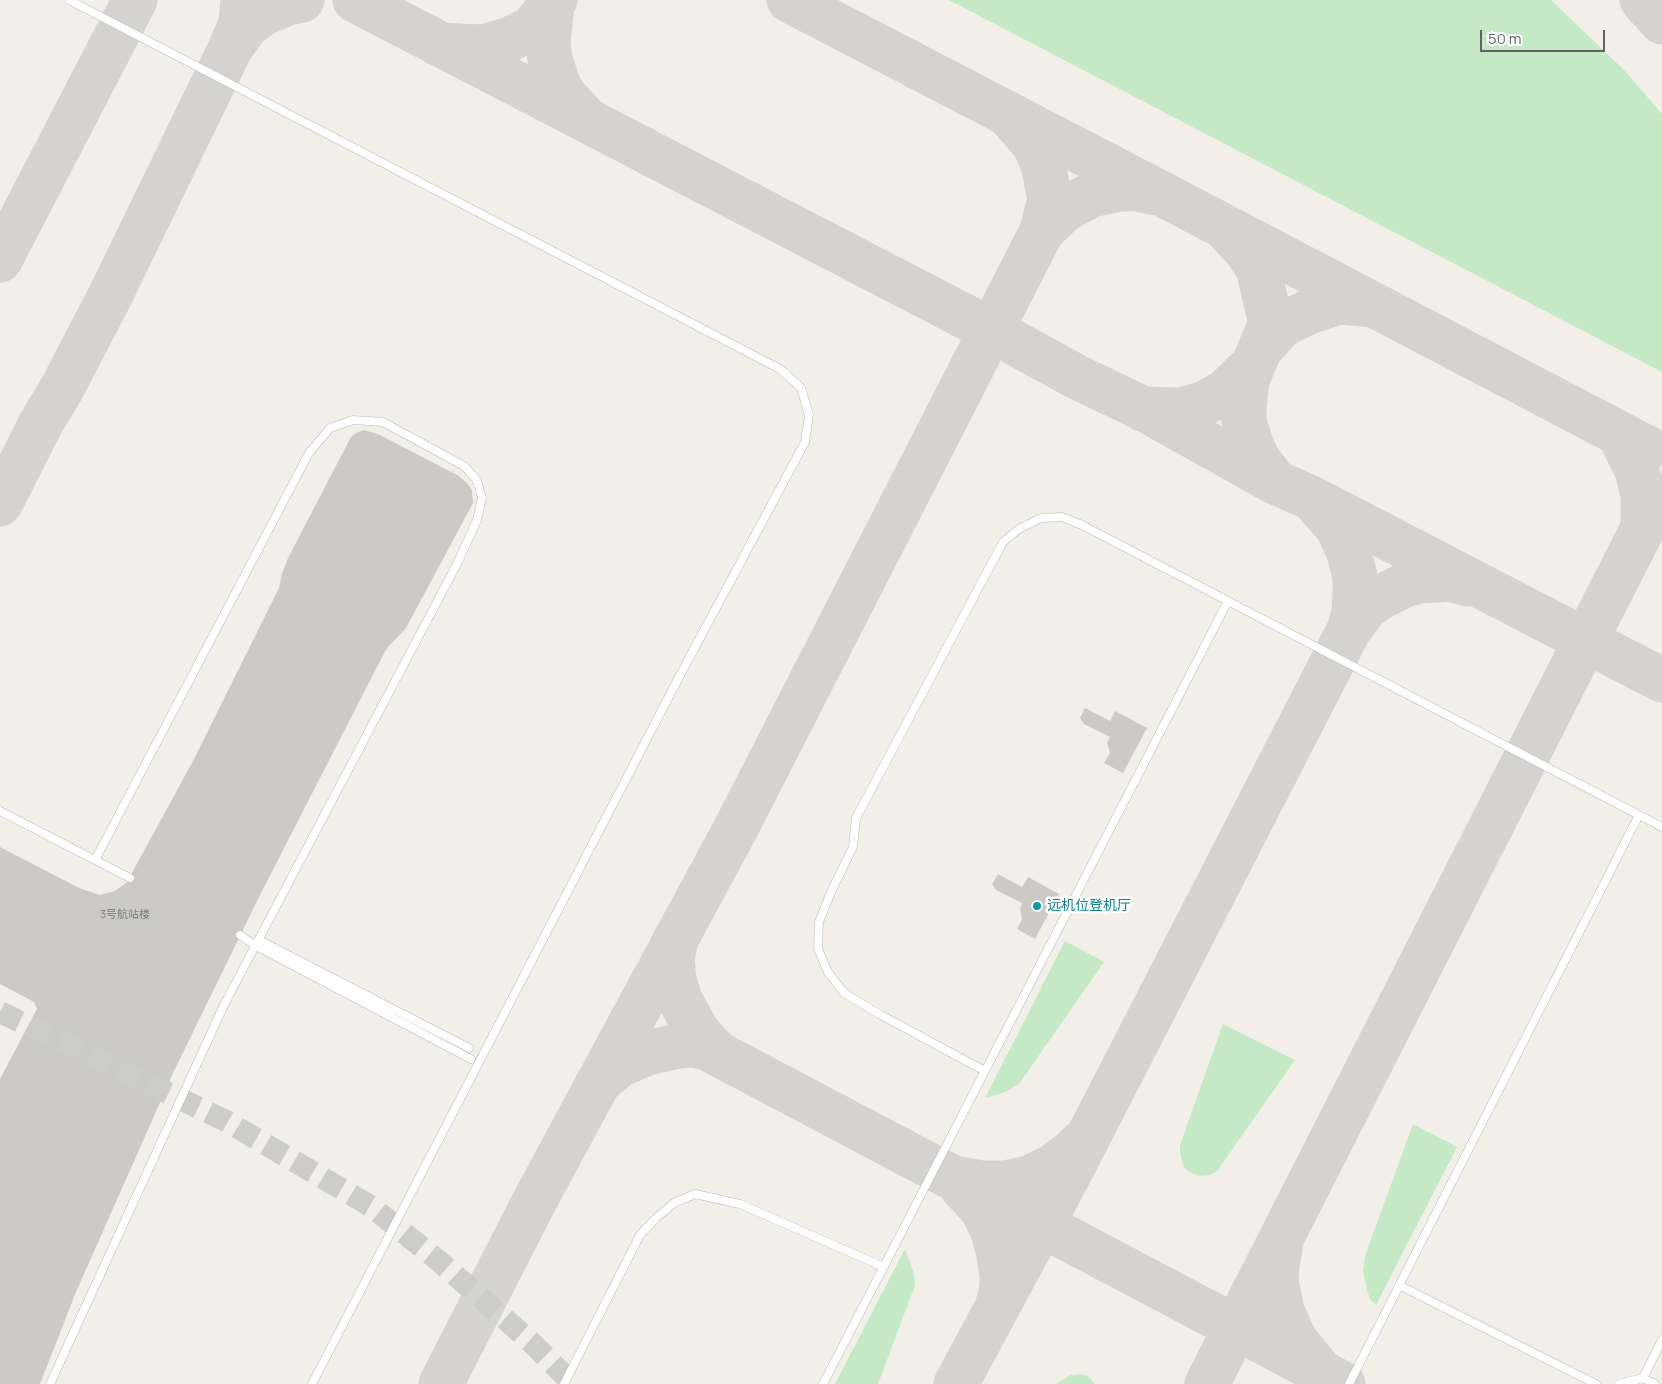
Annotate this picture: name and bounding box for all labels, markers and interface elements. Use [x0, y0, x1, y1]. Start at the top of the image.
scale bar [1482, 20, 1607, 52]
text: 50 m [1488, 28, 1522, 49]
place label: 远机位登机厅 [1047, 898, 1131, 914]
marker: 远机位登机厅 [1031, 900, 1043, 912]
house number: 3号航站楼 [100, 908, 150, 922]

